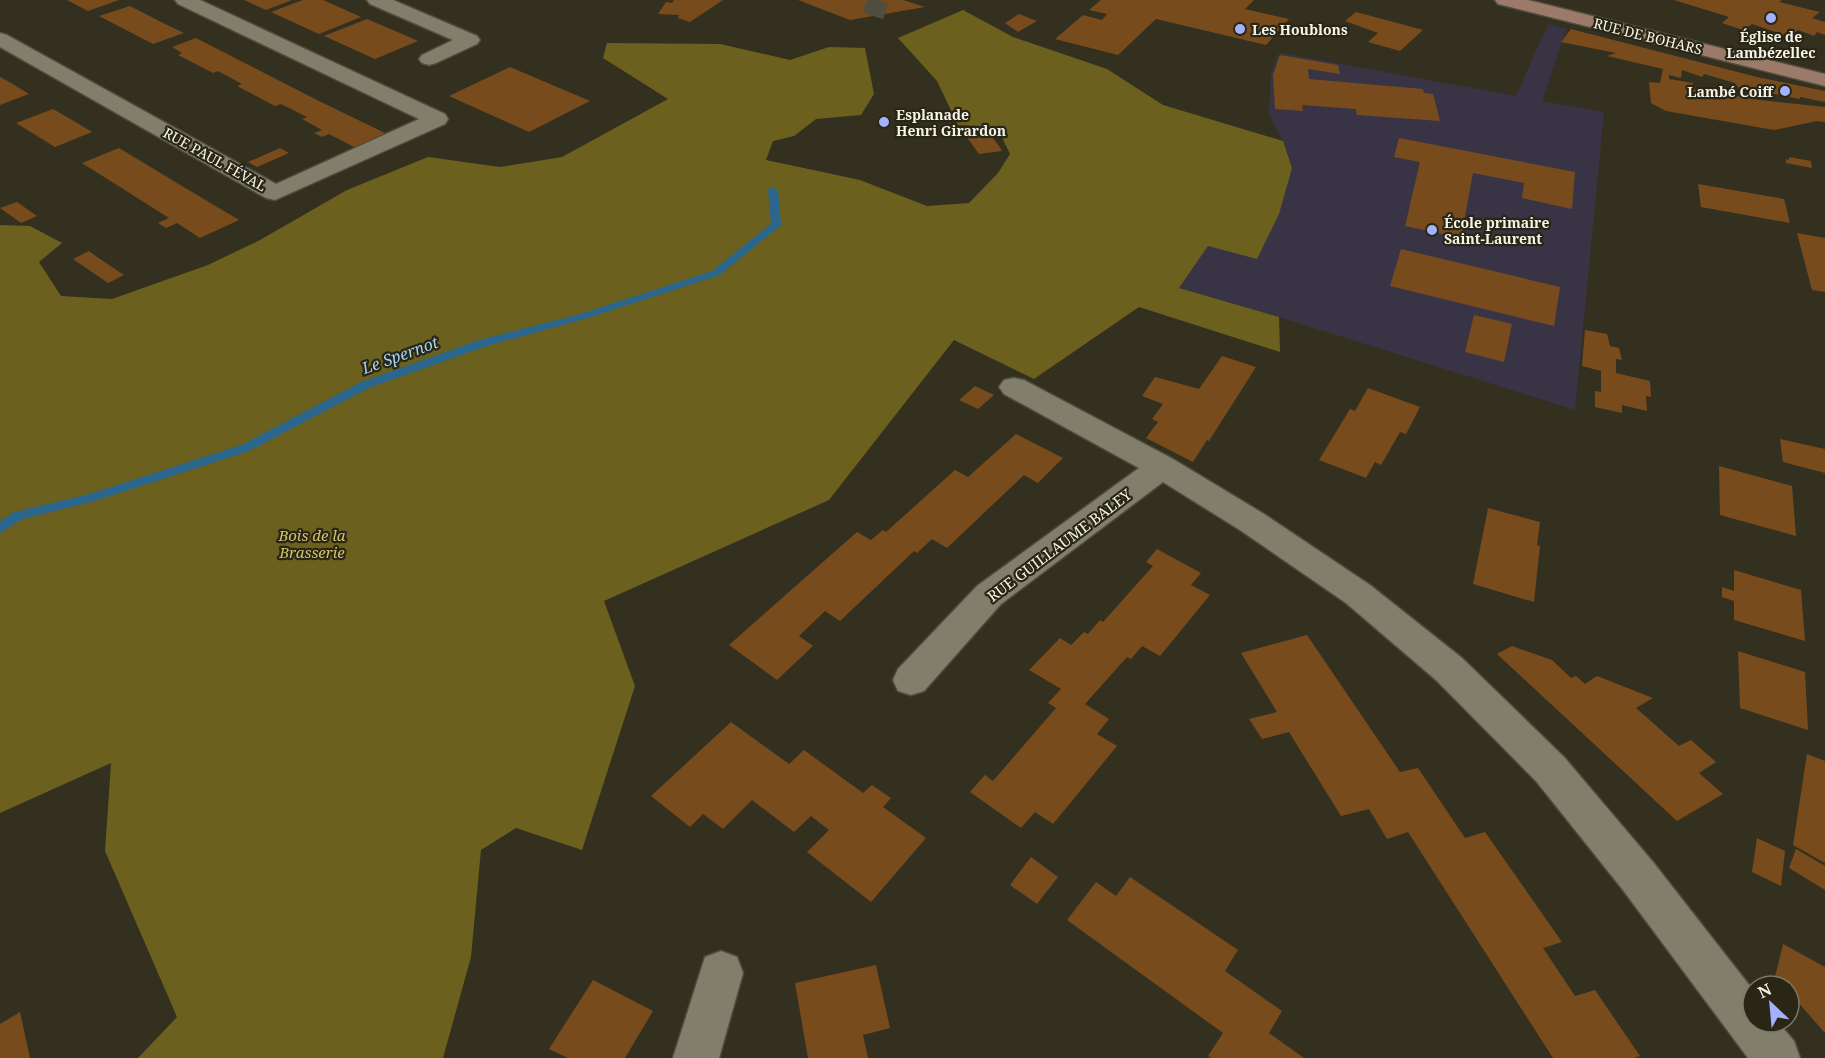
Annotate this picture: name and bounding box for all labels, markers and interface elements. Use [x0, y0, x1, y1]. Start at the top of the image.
marker: Église de Lambézellec [1764, 11, 1778, 25]
street label: RUE DE BOHARS [1592, 13, 1704, 59]
place label: Les Houblons [1252, 20, 1348, 39]
marker: Les Houblons [1233, 22, 1247, 36]
place label: Église de Lambézellec [1726, 27, 1816, 62]
place label: Lambé Coiff [1687, 82, 1774, 101]
marker: Lambé Coiff [1778, 84, 1792, 98]
place label: Esplanade Henri Girardon [896, 105, 1006, 140]
marker: Esplanade Henri Girardon [877, 115, 891, 129]
street label: RUE PAUL FÉVAL [160, 123, 270, 195]
place label: École primaire Saint-Laurent [1444, 213, 1549, 248]
marker: École primaire Saint-Laurent [1425, 223, 1439, 237]
water label: Le Spernot [358, 331, 441, 379]
street label: RUE GUILLAUME BALEY [983, 484, 1136, 606]
park label: Bois de la Brasserie [277, 525, 346, 562]
north arrow [1741, 974, 1801, 1034]
text: N [1754, 978, 1775, 1003]

